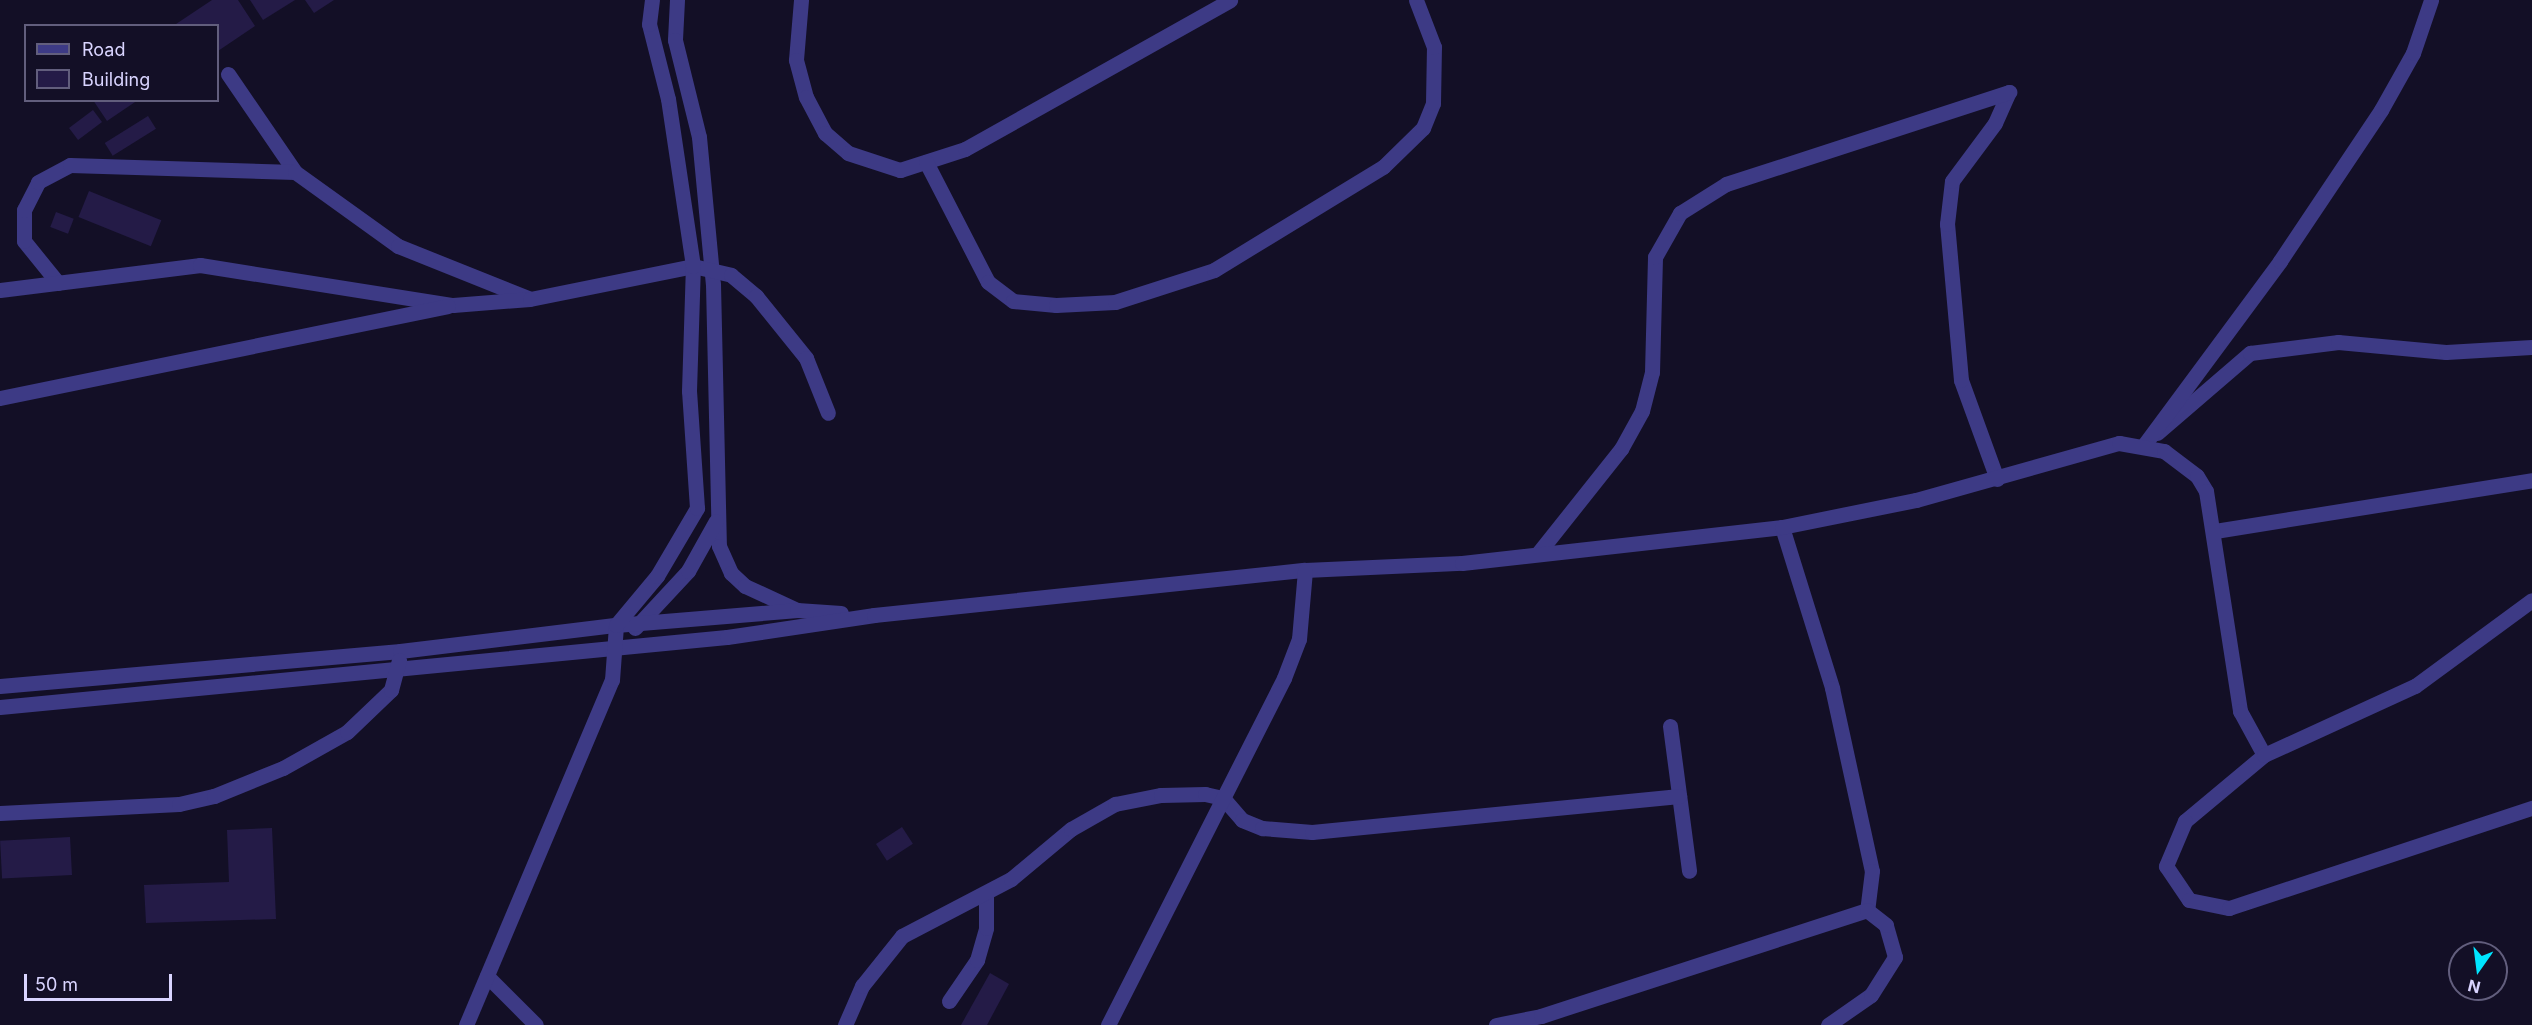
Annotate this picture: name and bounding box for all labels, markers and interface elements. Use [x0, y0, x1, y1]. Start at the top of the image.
legend [24, 24, 219, 102]
text: Road [82, 39, 125, 60]
text: Building [82, 69, 150, 90]
north arrow [2448, 941, 2508, 1001]
scale bar [27, 962, 176, 1000]
text: 50 m [35, 974, 78, 995]
text: N [2466, 975, 2482, 998]

